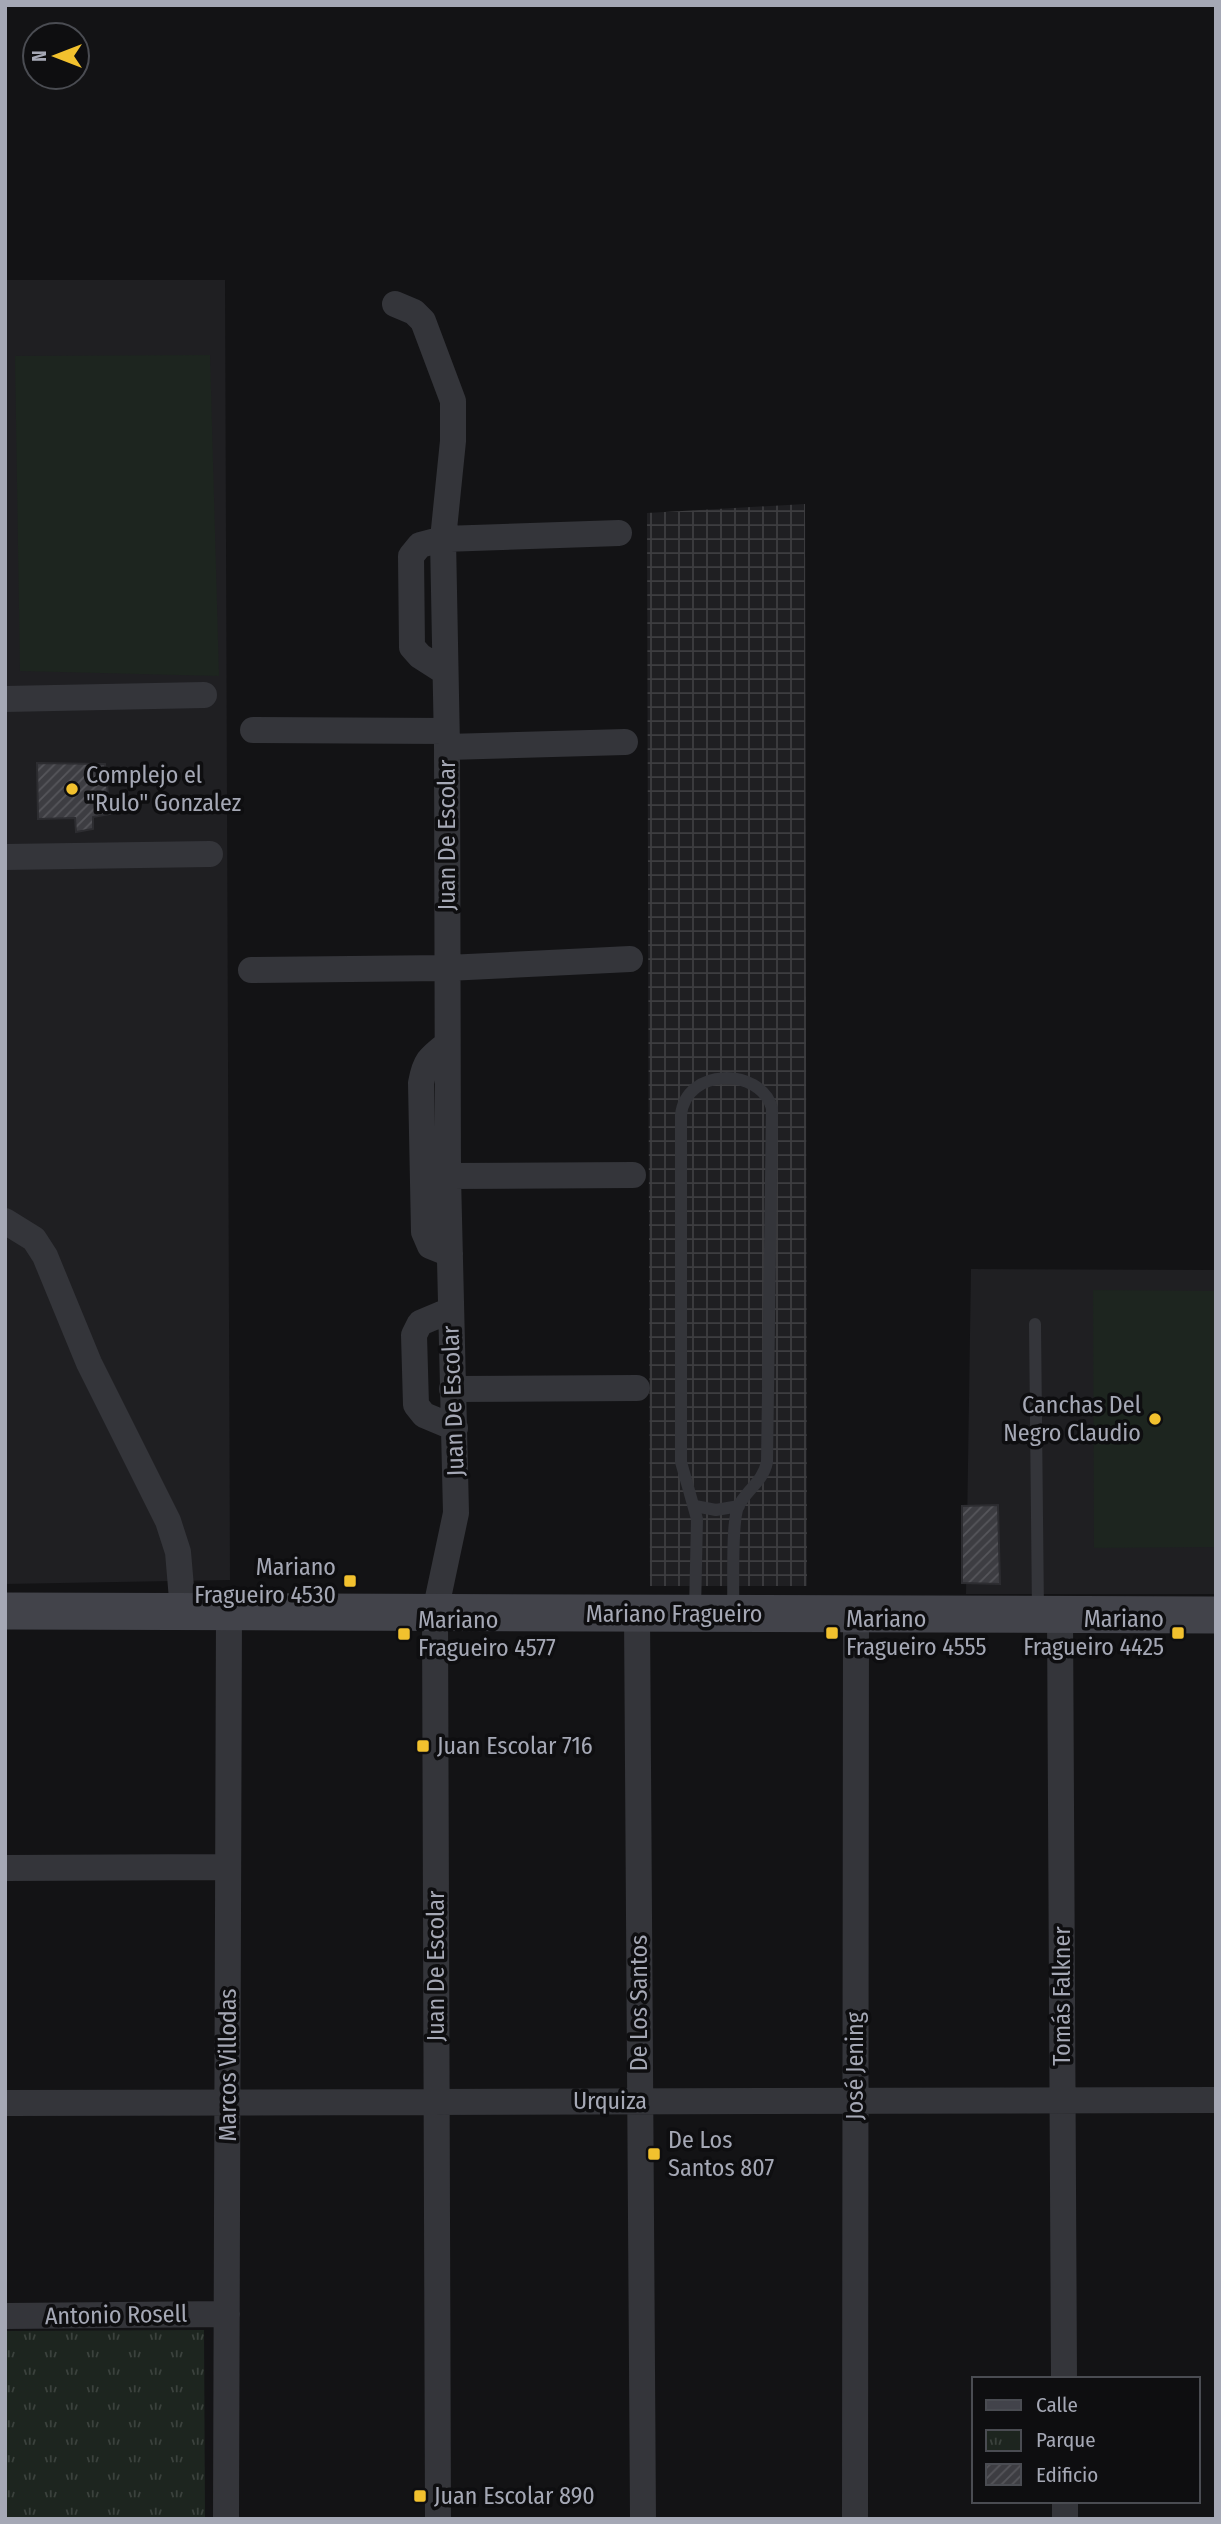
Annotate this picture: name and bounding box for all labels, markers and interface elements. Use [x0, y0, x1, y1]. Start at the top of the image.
north arrow [21, 21, 91, 91]
text: N [28, 50, 51, 62]
street label: Juan De Escolar [433, 759, 461, 910]
place label: Complejo el "Rulo" Gonzalez [86, 761, 241, 817]
marker: Complejo el "Rulo" Gonzalez [64, 781, 80, 797]
street label: Juan De Escolar [436, 1325, 470, 1477]
place label: Canchas Del Negro Claudio [1003, 1391, 1141, 1447]
marker: Canchas Del Negro Claudio [1147, 1411, 1163, 1427]
place label: Mariano Fragueiro 4530 [194, 1553, 336, 1609]
marker: Mariano Fragueiro 4530 [342, 1573, 358, 1589]
street label: Mariano Fragueiro [586, 1600, 762, 1628]
place label: Mariano Fragueiro 4555 [846, 1605, 986, 1661]
place label: Mariano Fragueiro 4425 [1023, 1605, 1164, 1661]
place label: Mariano Fragueiro 4577 [418, 1606, 556, 1662]
marker: Mariano Fragueiro 4555 [824, 1625, 840, 1641]
marker: Mariano Fragueiro 4425 [1170, 1625, 1186, 1641]
marker: Mariano Fragueiro 4577 [396, 1626, 412, 1642]
place label: Juan Escolar 716 [437, 1732, 593, 1760]
marker: Juan Escolar 716 [415, 1738, 431, 1754]
street label: Juan De Escolar [422, 1890, 450, 2041]
street label: Tomás Falkner [1048, 1926, 1076, 2066]
street label: De Los Santos [625, 1935, 653, 2071]
street label: Marcos Villodas [214, 1989, 242, 2142]
street label: José Jening [841, 2011, 869, 2120]
street label: Urquiza [573, 2087, 647, 2115]
place label: De Los Santos 807 [668, 2126, 774, 2182]
marker: De Los Santos 807 [646, 2146, 662, 2162]
street label: Antonio Rosell [45, 2300, 187, 2330]
legend [972, 2377, 1200, 2503]
text: Calle [1036, 2392, 1078, 2418]
text: Parque [1036, 2427, 1096, 2453]
text: Edificio [1036, 2462, 1098, 2488]
place label: Juan Escolar 890 [434, 2482, 595, 2510]
marker: Juan Escolar 890 [412, 2488, 428, 2504]

